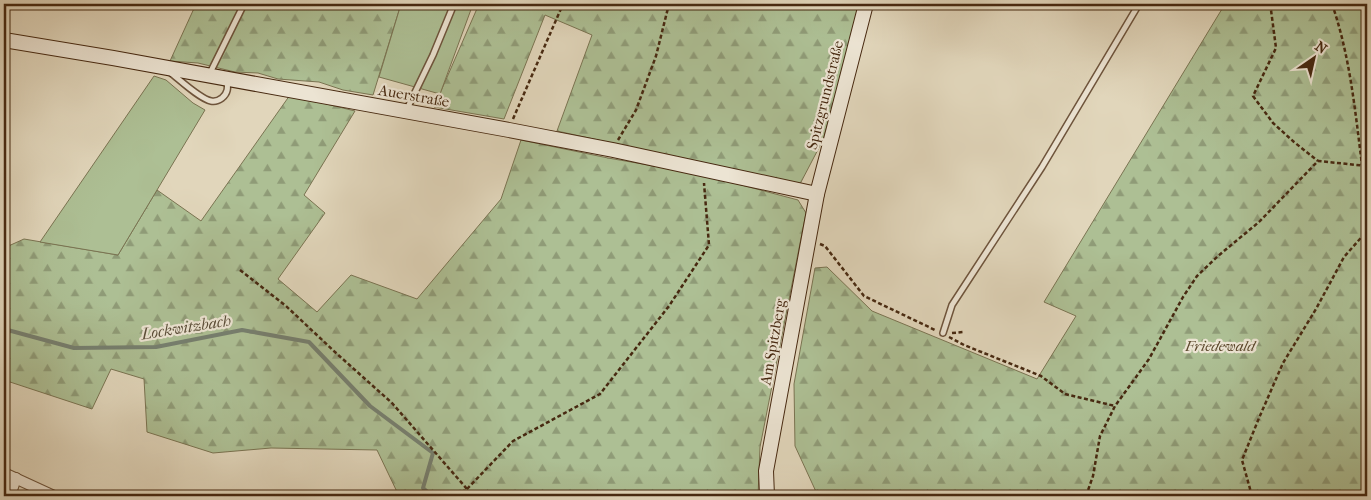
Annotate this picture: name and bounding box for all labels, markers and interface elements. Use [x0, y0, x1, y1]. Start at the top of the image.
north arrow [1288, 32, 1338, 82]
street label: Spitzgrundstraße [803, 38, 847, 151]
text: N [1312, 38, 1330, 58]
street label: Auerstraße [376, 81, 451, 111]
street label: Am Spitzberg [756, 297, 790, 387]
water label: Lockwitzbach [139, 311, 232, 344]
park label: Friedewald [1184, 337, 1257, 355]

